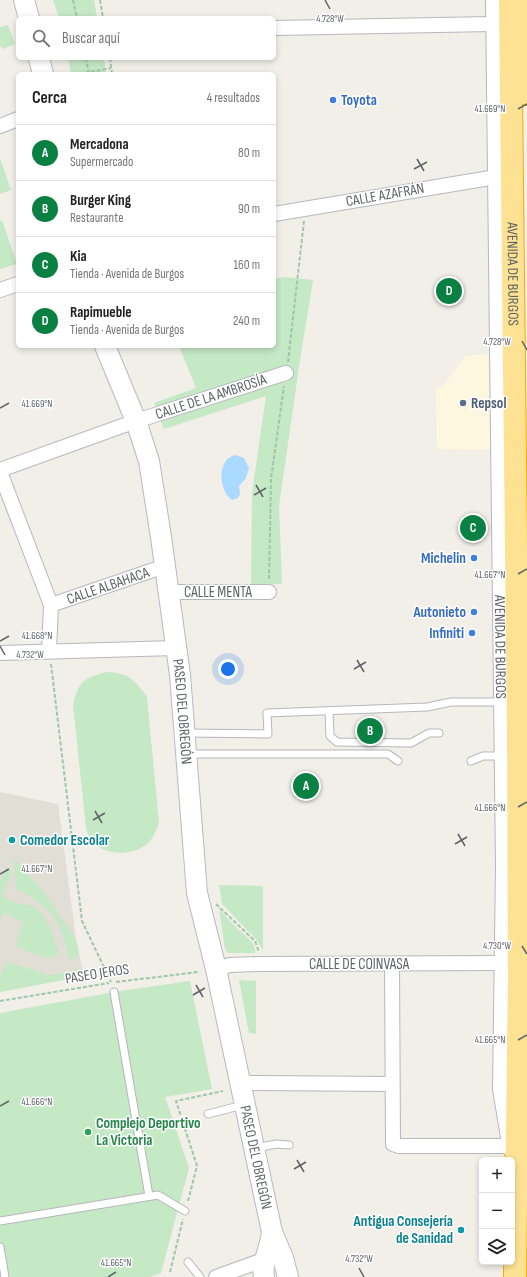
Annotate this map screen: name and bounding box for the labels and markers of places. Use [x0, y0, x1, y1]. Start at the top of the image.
place label: Toyota [341, 91, 377, 110]
marker: Toyota [328, 95, 338, 105]
pin: D [436, 276, 462, 306]
place label: Repsol [471, 394, 506, 413]
marker: Repsol [458, 398, 468, 408]
pin: C [460, 513, 486, 543]
place label: Michelin [421, 549, 466, 568]
marker: Michelin [469, 553, 479, 563]
place label: Autonieto [412, 603, 466, 622]
marker: Autonieto [469, 607, 479, 617]
place label: Infiniti [429, 624, 464, 643]
marker: Infiniti [467, 628, 477, 638]
pin: B [357, 716, 383, 746]
pin: A [293, 771, 319, 801]
place label: Comedor Escolar [20, 831, 110, 850]
marker: Comedor Escolar [7, 835, 17, 845]
place label: Complejo Deportivo La Victoria [96, 1114, 201, 1150]
marker: Complejo Deportivo La Victoria [83, 1127, 93, 1137]
place label: Antigua Consejería de Sanidad [352, 1212, 453, 1248]
marker: Antigua Consejería de Sanidad [456, 1225, 466, 1235]

